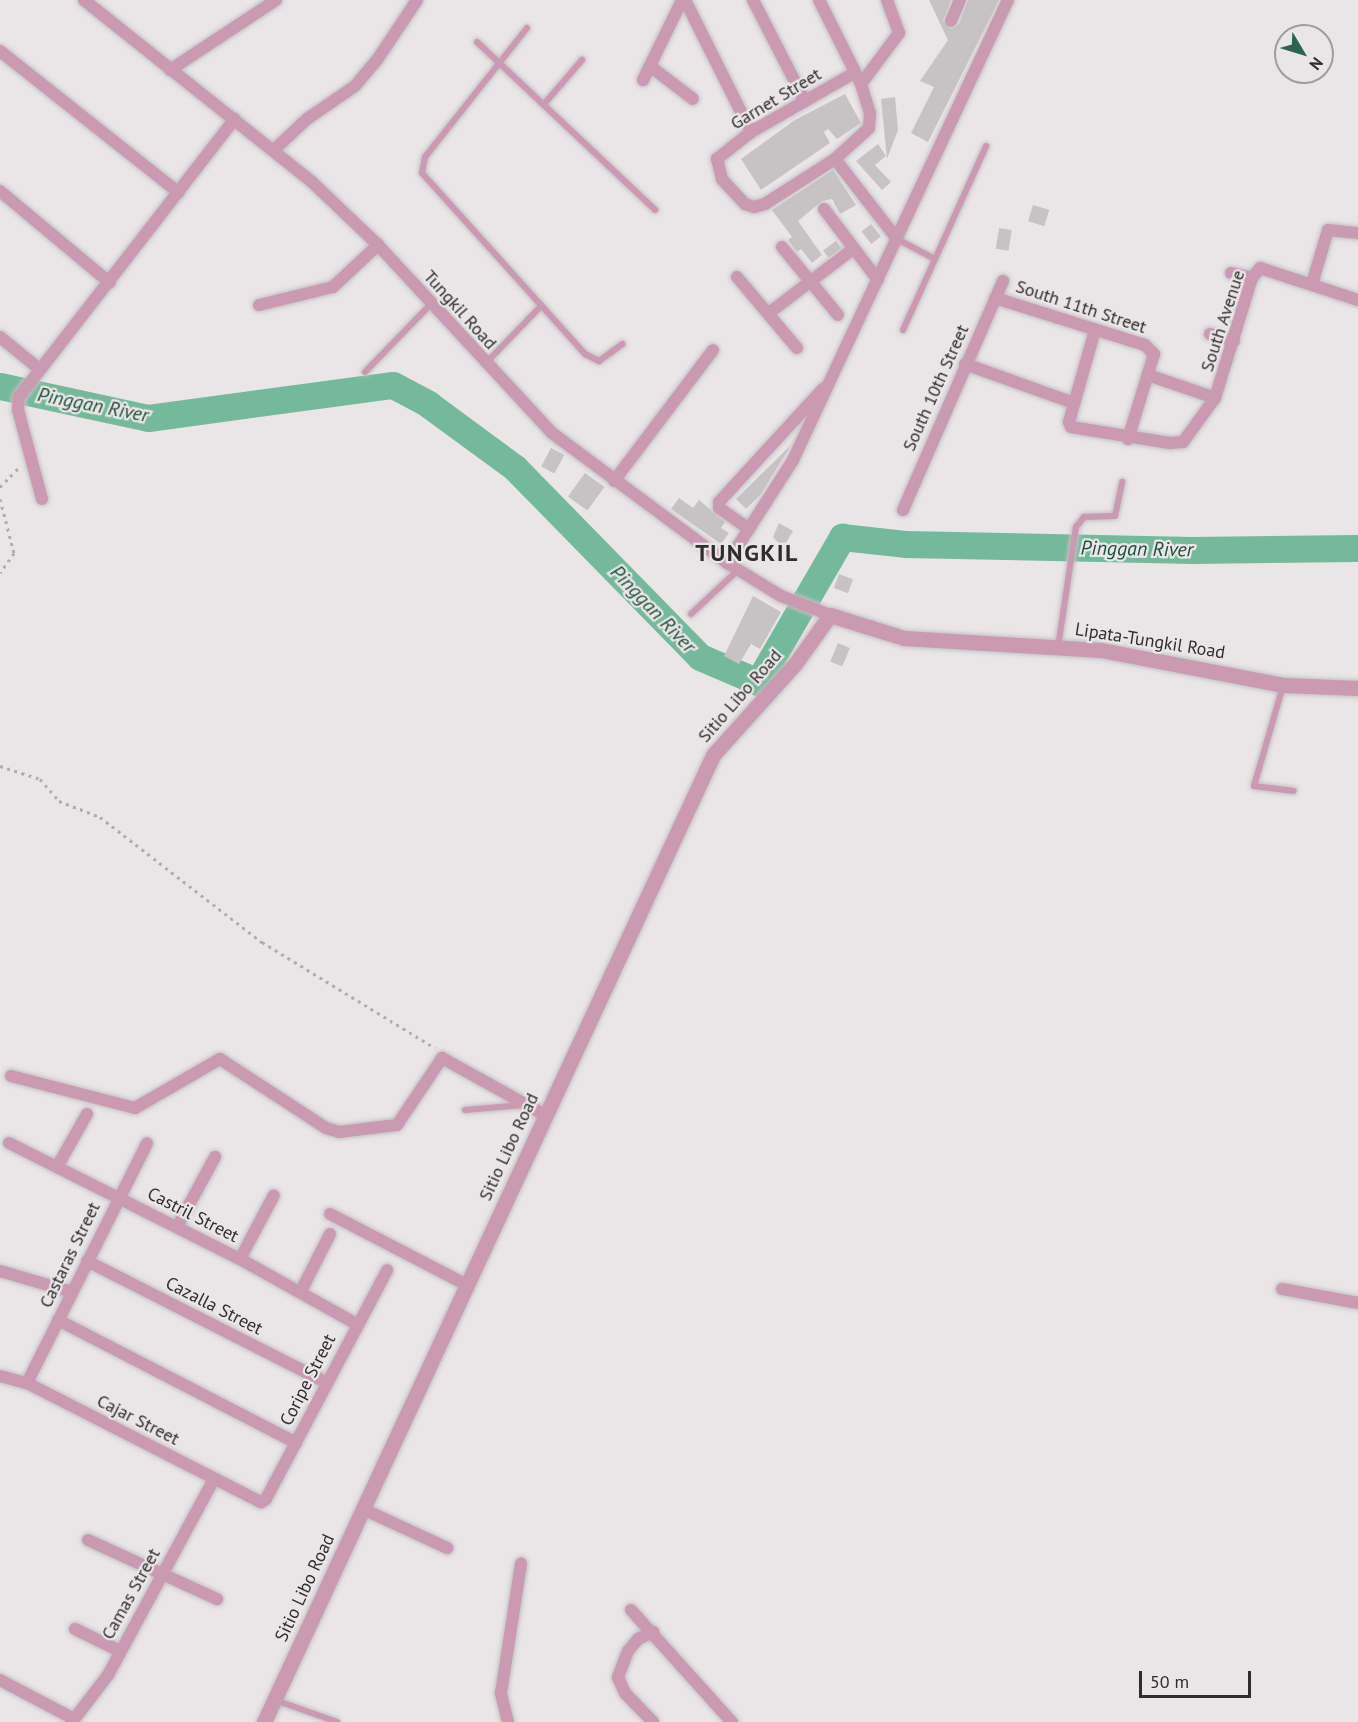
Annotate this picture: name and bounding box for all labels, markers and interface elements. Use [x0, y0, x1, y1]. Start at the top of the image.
north arrow [1274, 24, 1334, 84]
text: N [1305, 54, 1328, 74]
street label: Garnet Street [727, 63, 825, 135]
street label: Tungkil Road [419, 266, 501, 354]
street label: South Avenue [1196, 267, 1250, 375]
street label: South 11th Street [1013, 276, 1149, 338]
street label: South 10th Street [898, 321, 974, 455]
water label: Pinggan River [35, 382, 151, 428]
water label: Pinggan River [1081, 536, 1193, 562]
district label: TUNGKIL [695, 539, 799, 567]
water label: Pinggan River [605, 560, 701, 658]
street label: Lipata-Tungkil Road [1073, 618, 1227, 664]
street label: Sitio Libo Road [694, 645, 786, 747]
street label: Sitio Libo Road [475, 1090, 543, 1204]
street label: Castril Street [144, 1183, 242, 1247]
street label: Castaras Street [35, 1199, 105, 1311]
street label: Cazalla Street [162, 1272, 266, 1340]
street label: Coripe Street [276, 1331, 340, 1429]
street label: Cajar Street [93, 1390, 183, 1450]
street label: Sitio Libo Road [271, 1531, 339, 1645]
street label: Camas Street [97, 1545, 165, 1643]
scale bar [1142, 1659, 1254, 1697]
text: 50 m [1150, 1670, 1189, 1693]

